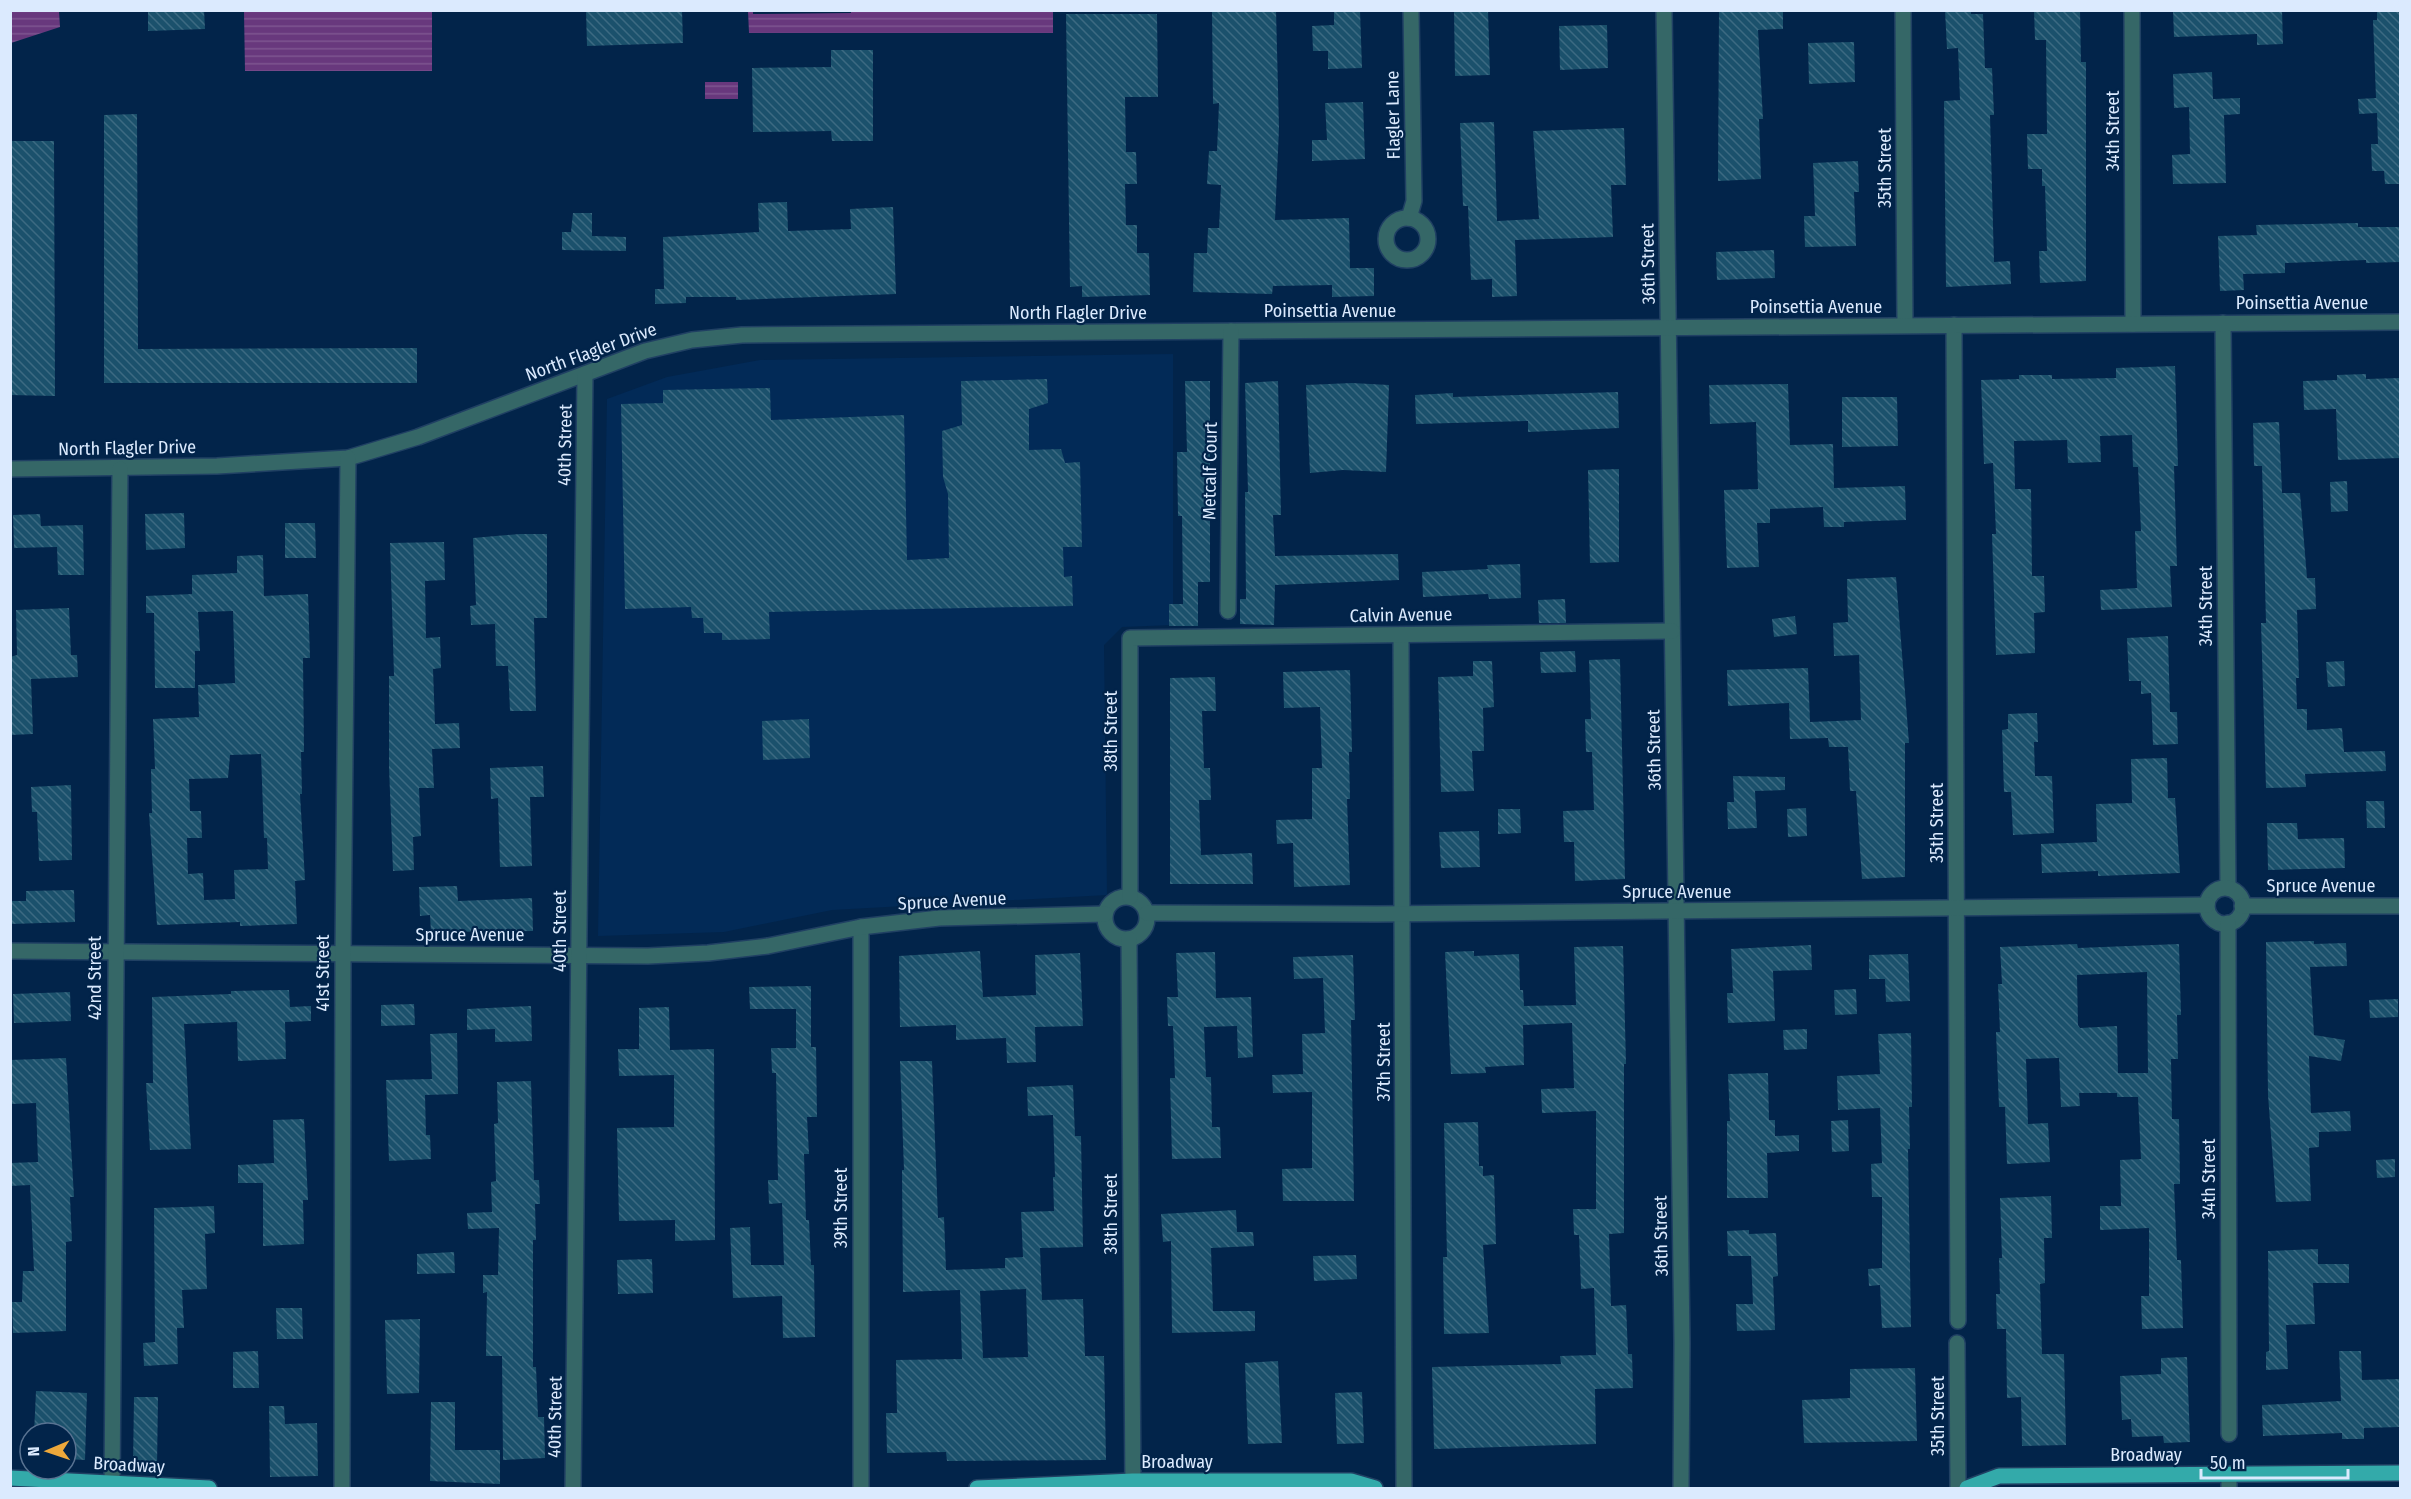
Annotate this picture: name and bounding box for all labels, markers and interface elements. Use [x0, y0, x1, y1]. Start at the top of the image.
street label: Flagler Lane [1381, 70, 1405, 159]
street label: 34th Street [2102, 91, 2124, 171]
street label: 35th Street [1874, 128, 1896, 208]
street label: 36th Street [1636, 223, 1660, 305]
street label: Poinsettia Avenue [2236, 292, 2368, 314]
street label: Poinsettia Avenue [1750, 296, 1882, 318]
street label: Poinsettia Avenue [1264, 300, 1396, 322]
street label: North Flagler Drive [1009, 302, 1147, 324]
street label: North Flagler Drive [522, 318, 660, 386]
street label: 40th Street [553, 404, 577, 486]
street label: Metcalf Court [1198, 422, 1222, 520]
street label: North Flagler Drive [58, 436, 196, 460]
street label: 34th Street [2195, 566, 2217, 646]
street label: Calvin Avenue [1350, 603, 1453, 627]
street label: 38th Street [1100, 690, 1122, 771]
street label: 36th Street [1642, 709, 1666, 791]
street label: 35th Street [1926, 783, 1948, 863]
street label: Spruce Avenue [2267, 875, 2375, 897]
street label: Spruce Avenue [1623, 881, 1731, 903]
street label: Spruce Avenue [897, 887, 1007, 915]
street label: 40th Street [549, 890, 571, 972]
street label: Spruce Avenue [416, 924, 524, 946]
street label: 41st Street [312, 934, 334, 1011]
street label: 42nd Street [84, 936, 106, 1020]
street label: 37th Street [1373, 1022, 1395, 1102]
street label: 34th Street [2198, 1139, 2220, 1219]
street label: 39th Street [830, 1168, 852, 1248]
street label: 38th Street [1100, 1173, 1122, 1254]
street label: 36th Street [1649, 1195, 1673, 1277]
street label: 40th Street [543, 1376, 567, 1458]
street label: 35th Street [1927, 1376, 1949, 1456]
north arrow [18, 1421, 78, 1481]
scale bar [2201, 1442, 2348, 1480]
street label: Broadway [2110, 1444, 2182, 1466]
text: N [24, 1446, 43, 1457]
street label: Broadway [1141, 1451, 1213, 1473]
street label: Broadway [93, 1452, 165, 1478]
text: 50 m [2210, 1452, 2246, 1474]

